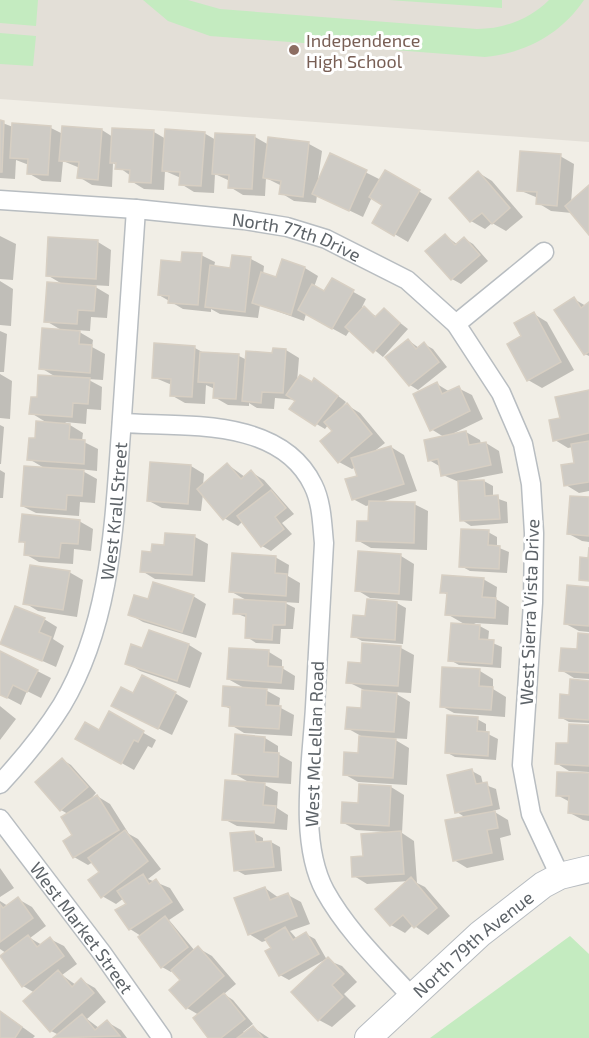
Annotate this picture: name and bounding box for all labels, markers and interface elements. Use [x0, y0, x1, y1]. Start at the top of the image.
place label: Independence High School [306, 29, 420, 72]
marker: Independence High School [287, 43, 301, 57]
street label: North 77th Drive [231, 208, 365, 266]
street label: West Krall Street [95, 441, 131, 582]
street label: West Sierra Vista Drive [515, 518, 543, 706]
street label: West McLellan Road [300, 660, 328, 828]
street label: West Market Street [26, 857, 138, 998]
street label: North 79th Avenue [408, 886, 538, 1002]

